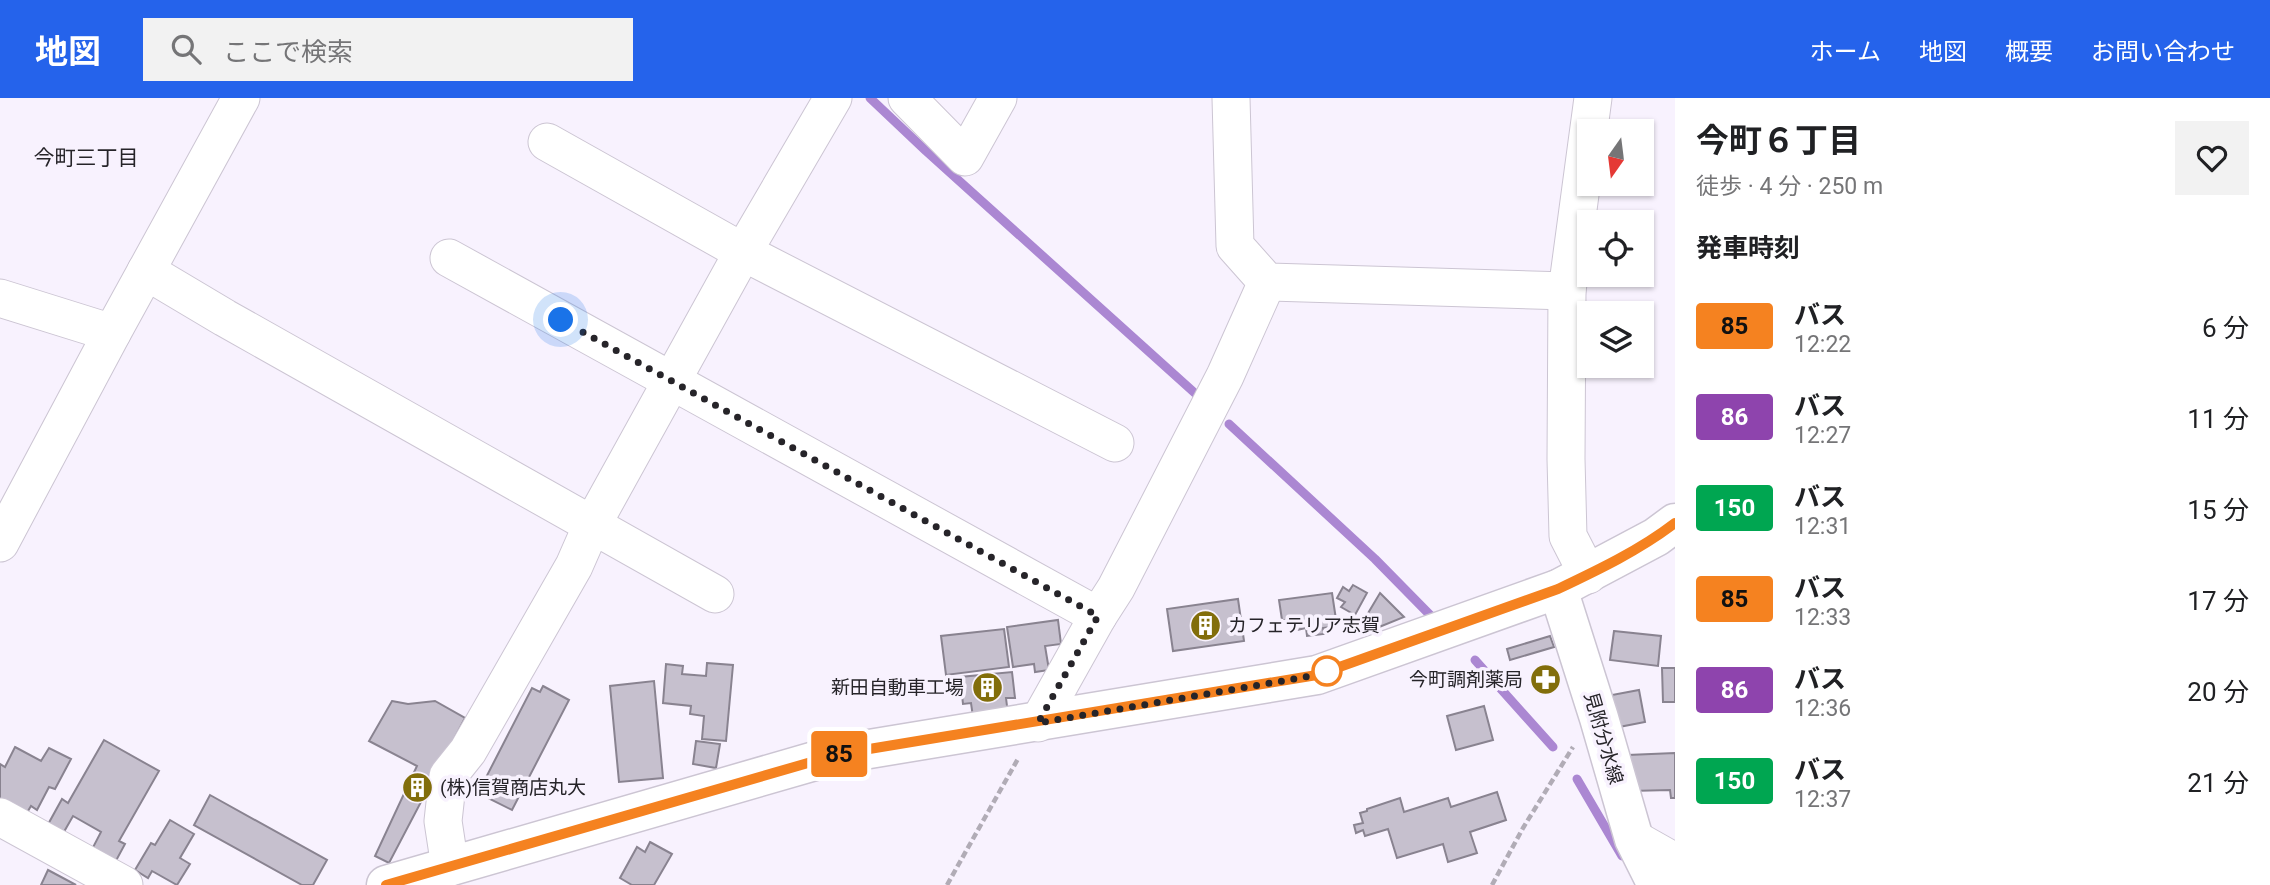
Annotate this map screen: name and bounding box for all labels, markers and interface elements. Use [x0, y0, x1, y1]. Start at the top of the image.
search box [143, 18, 633, 81]
icon: search [167, 30, 205, 68]
text: 地図 [35, 32, 101, 71]
text: ここで検索 [223, 37, 353, 67]
text: ホーム [1810, 38, 1881, 66]
text: 地図 [1919, 38, 1967, 66]
text: 概要 [2005, 38, 2053, 66]
text: お問い合わせ [2091, 38, 2235, 66]
north arrow [1577, 119, 1654, 196]
map controls [1577, 119, 1654, 378]
text: 今町６丁目 [1696, 121, 1861, 160]
button: heart [2175, 121, 2249, 195]
district label: 今町三丁目 [34, 146, 139, 170]
text: 徒歩 · 4 分 · 250 m [1696, 173, 1883, 200]
button: locate [1577, 210, 1654, 287]
text: 発車時刻 [1696, 233, 1800, 263]
text: バス [1794, 300, 1846, 330]
button: layers [1577, 301, 1654, 378]
your location [543, 302, 578, 337]
text: 85 [1721, 312, 1748, 340]
text: 6 分 [2202, 313, 2249, 343]
text: 12:22 [1794, 331, 1851, 358]
text: バス [1794, 391, 1846, 421]
text: 86 [1721, 403, 1748, 431]
text: 11 分 [2187, 404, 2249, 434]
text: 12:27 [1794, 422, 1851, 449]
text: バス [1794, 482, 1846, 512]
text: 150 [1714, 494, 1755, 522]
text: 15 分 [2187, 495, 2249, 525]
text: 12:31 [1794, 513, 1851, 540]
text: バス [1794, 573, 1846, 603]
text: 85 [1721, 585, 1748, 613]
text: 17 分 [2187, 586, 2249, 616]
text: 12:33 [1794, 604, 1851, 631]
building icon: カフェテリア志賀 [1188, 608, 1222, 642]
place label: カフェテリア志賀 [1228, 614, 1380, 637]
unlabelled marker [1312, 656, 1342, 686]
pharmacy icon: 今町調剤薬局 [1529, 662, 1563, 696]
text: バス [1794, 664, 1846, 694]
place label: 今町調剤薬局 [1409, 668, 1523, 691]
building icon: 新田自動車工場 [970, 670, 1004, 704]
place label: 新田自動車工場 [831, 676, 964, 699]
text: 86 [1721, 676, 1748, 704]
text: 20 分 [2187, 677, 2249, 707]
street label: 見附分水線 [1579, 689, 1628, 787]
text: 12:36 [1794, 695, 1851, 722]
line badge: 85 [808, 731, 870, 777]
text: 85 [825, 740, 853, 768]
text: バス [1794, 755, 1846, 785]
text: 150 [1714, 767, 1755, 795]
text: 21 分 [2187, 768, 2249, 798]
building icon: (株)信賀商店丸大 [400, 770, 434, 804]
place label: (株)信賀商店丸大 [440, 776, 586, 799]
text: 12:37 [1794, 786, 1851, 813]

